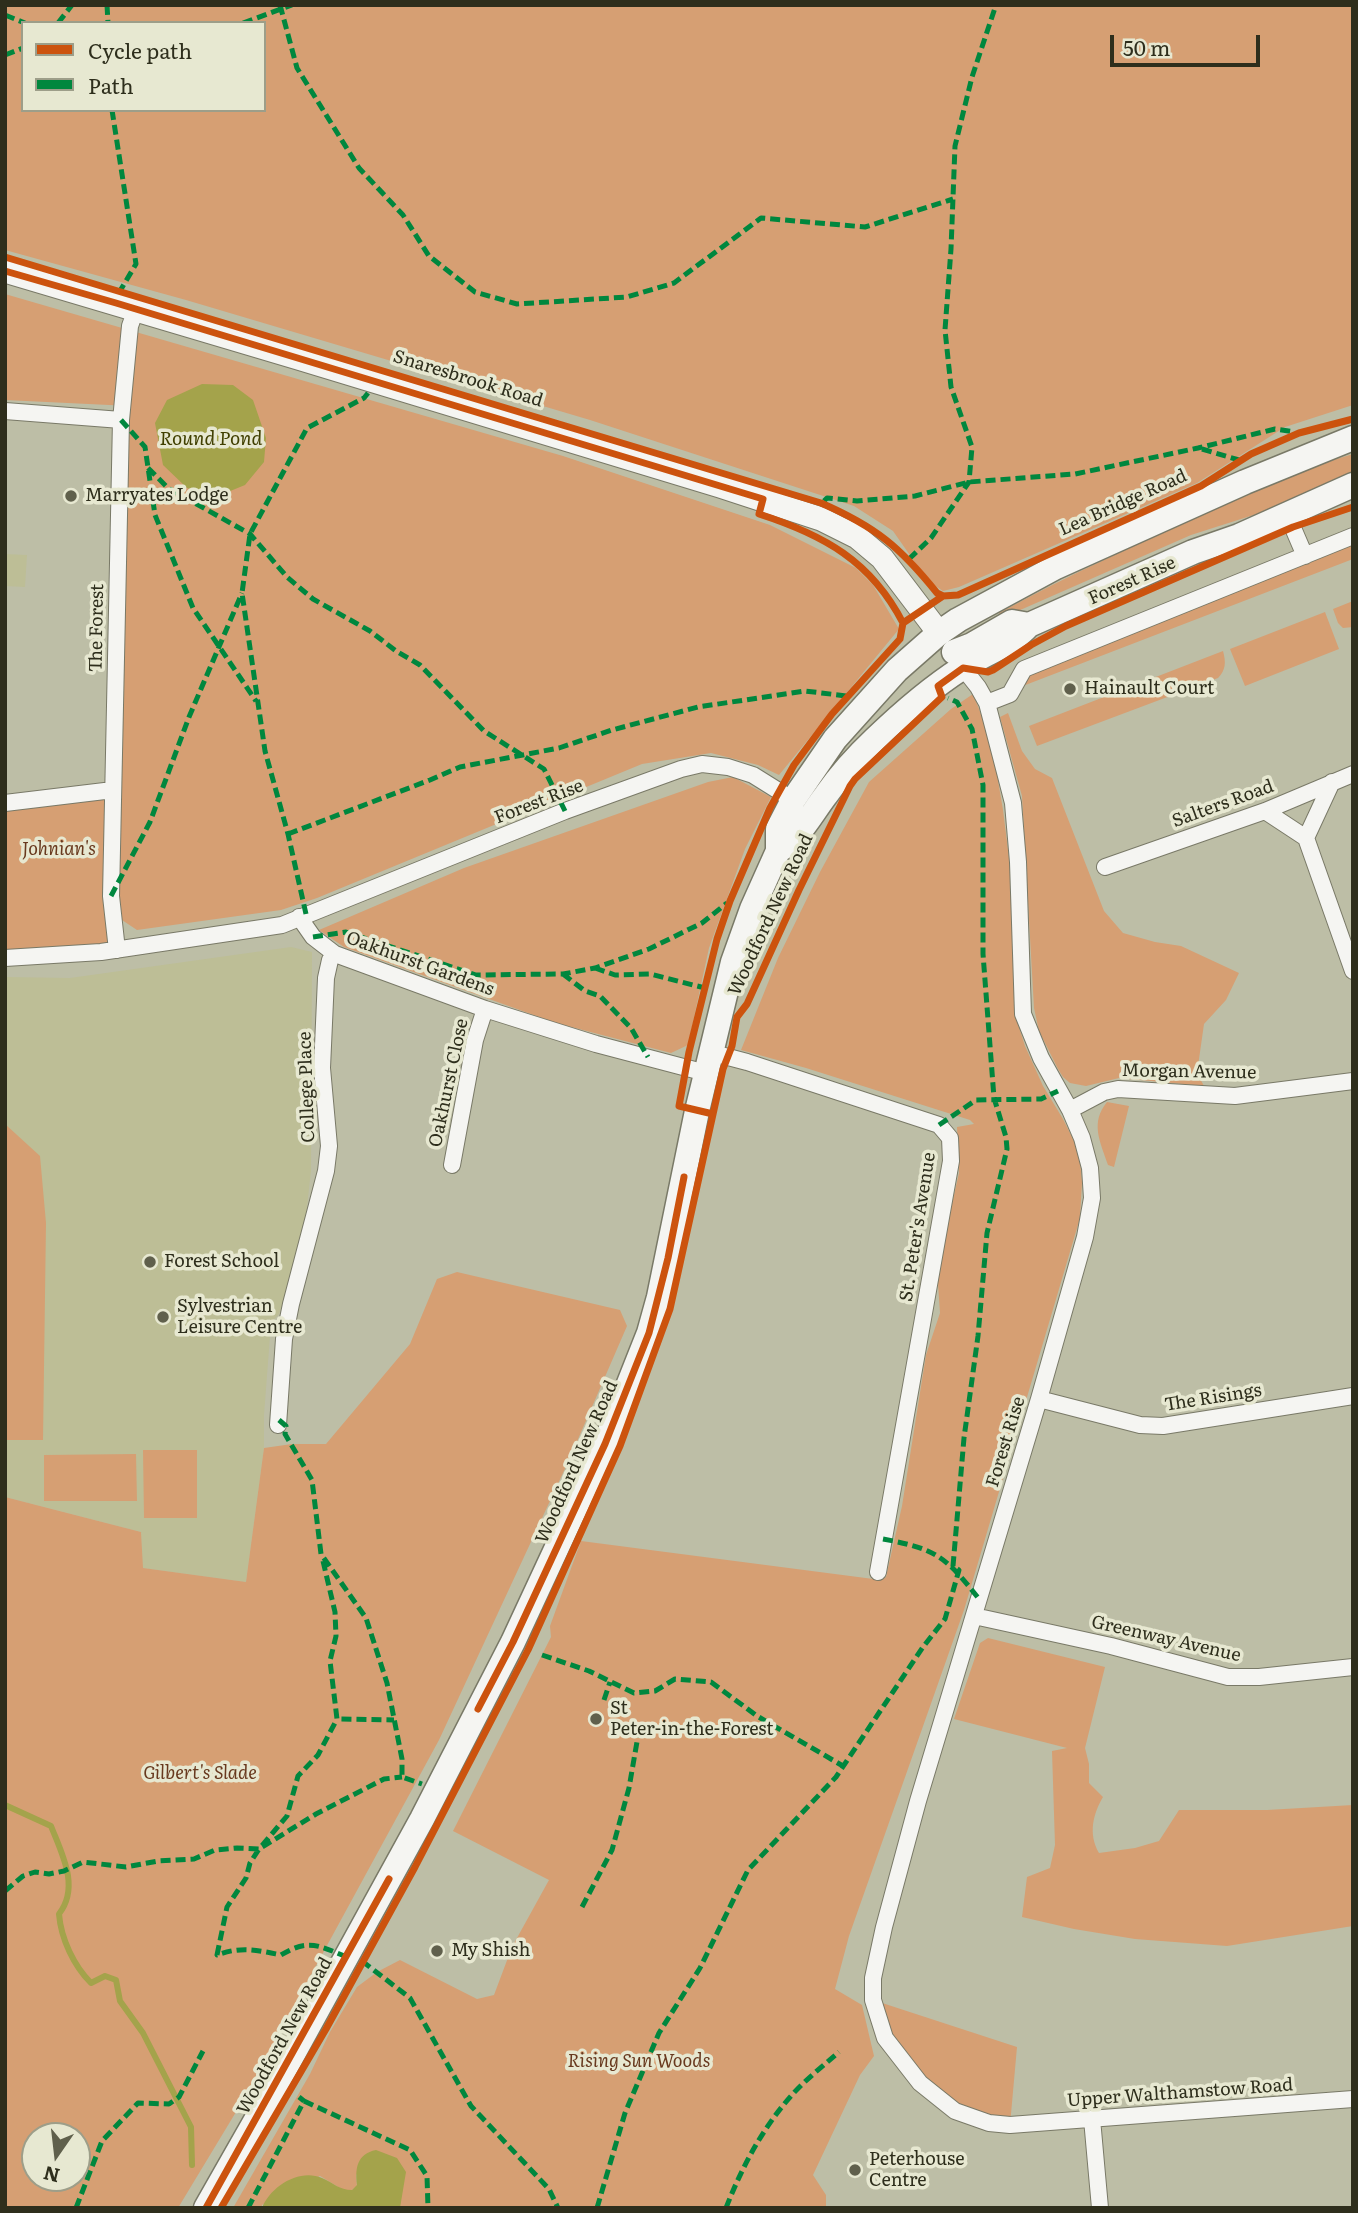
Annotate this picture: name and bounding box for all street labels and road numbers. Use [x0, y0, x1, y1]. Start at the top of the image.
street label: Snaresbrook Road [390, 346, 546, 412]
street label: Lea Bridge Road [1056, 465, 1190, 541]
street label: Forest Rise [1085, 552, 1179, 610]
street label: The Forest [85, 584, 109, 672]
street label: Forest Rise [491, 775, 587, 829]
street label: Salters Road [1169, 776, 1277, 832]
street label: Woodford New Road [724, 831, 818, 999]
street label: Oakhurst Gardens [343, 927, 497, 1001]
street label: Oakhurst Close [425, 1017, 473, 1149]
street label: College Place [294, 1031, 320, 1143]
street label: Morgan Avenue [1121, 1060, 1257, 1084]
street label: St. Peter's Avenue [896, 1151, 940, 1303]
street label: Woodford New Road [531, 1377, 623, 1547]
street label: The Risings [1163, 1380, 1263, 1416]
street label: Forest Rise [982, 1394, 1030, 1490]
street label: Greenway Avenue [1089, 1611, 1243, 1667]
street label: Woodford New Road [233, 1954, 337, 2118]
street label: Upper Walthamstow Road [1066, 2074, 1294, 2112]

